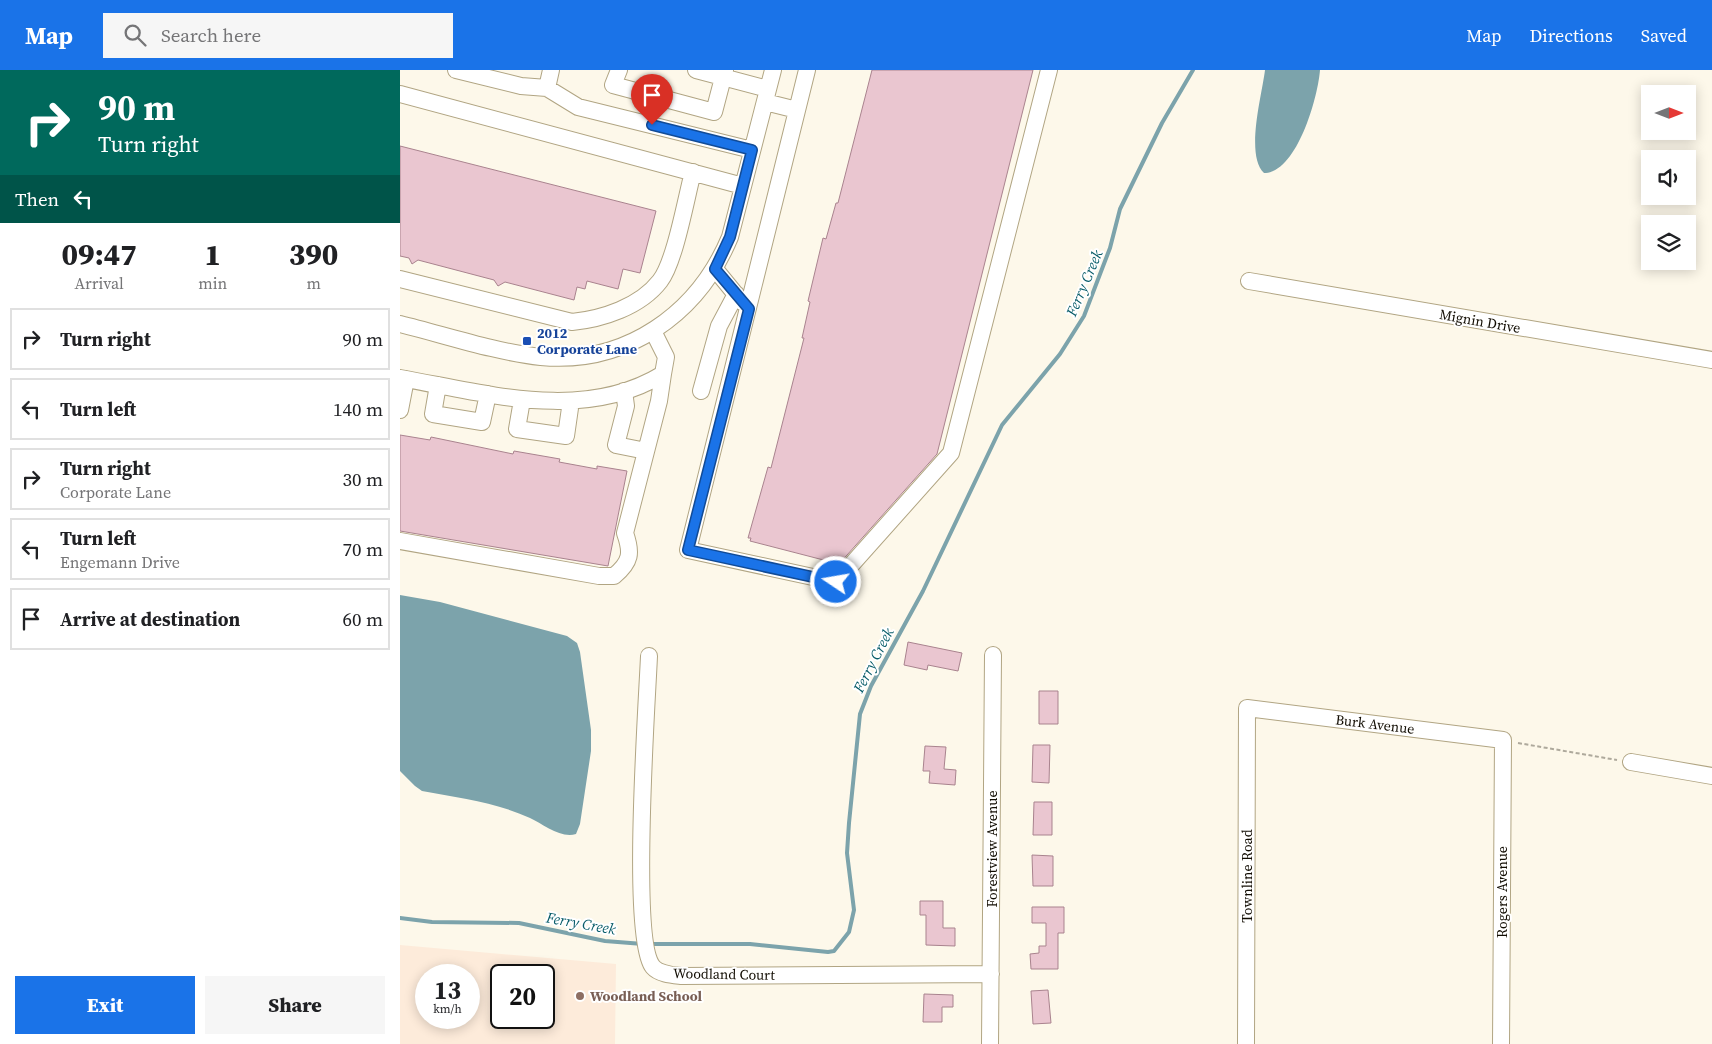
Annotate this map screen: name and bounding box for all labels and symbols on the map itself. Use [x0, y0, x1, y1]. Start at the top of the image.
pin [631, 74, 673, 125]
north arrow [1641, 85, 1696, 140]
water label: Ferry Creek [1060, 246, 1108, 320]
street label: Mignin Drive [1438, 304, 1522, 338]
place label: 2012 Corporate Lane [537, 323, 637, 359]
marker: 2012 Corporate Lane [521, 335, 533, 347]
position arrow [809, 555, 861, 607]
water label: Ferry Creek [847, 623, 899, 697]
street label: Burk Avenue [1334, 709, 1416, 739]
street label: Forestview Avenue [982, 790, 1002, 908]
street label: Townline Road [1237, 829, 1257, 923]
street label: Rogers Avenue [1492, 846, 1512, 938]
water label: Ferry Creek [544, 906, 618, 940]
street label: Woodland Court [673, 963, 776, 985]
speed limit sign: 20 [490, 964, 555, 1029]
place label: Woodland School [590, 986, 703, 1006]
marker: Woodland School [574, 990, 586, 1002]

